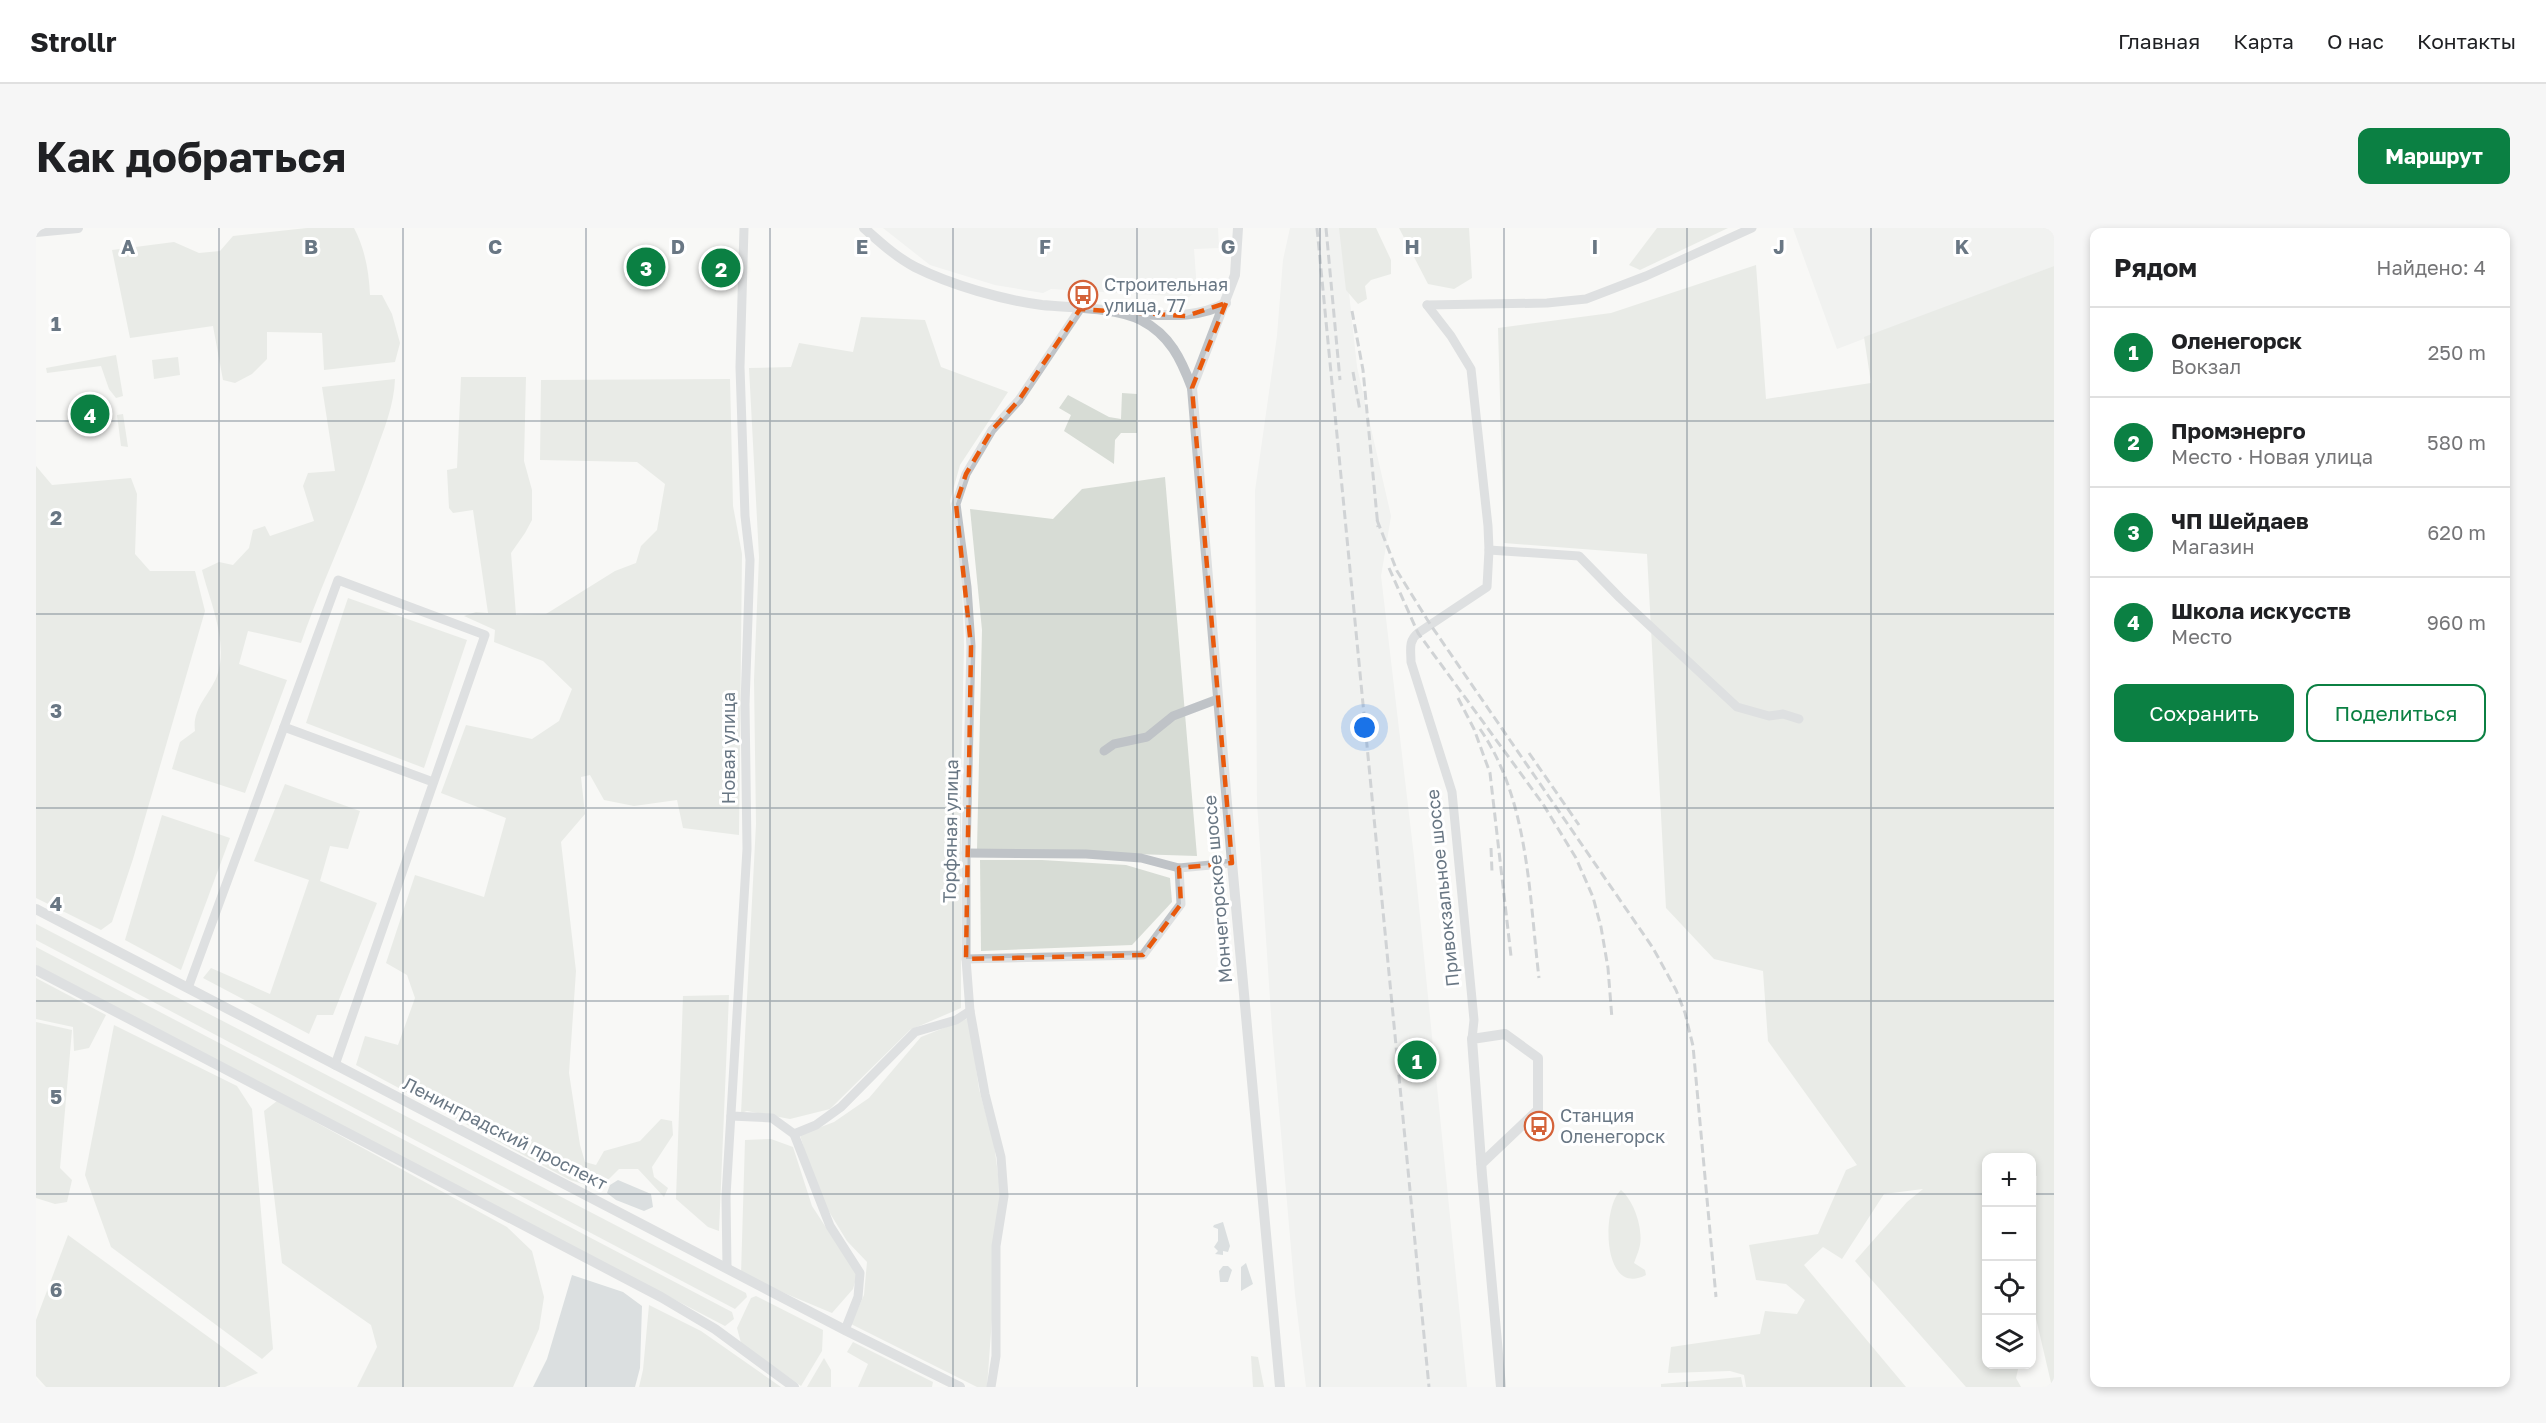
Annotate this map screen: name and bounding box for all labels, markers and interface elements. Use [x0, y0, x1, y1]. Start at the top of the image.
text: Strollr [30, 25, 117, 58]
text: Главная [2118, 28, 2200, 54]
text: Карта [2233, 28, 2294, 54]
text: О нас [2327, 28, 2384, 54]
text: Контакты [2417, 28, 2516, 54]
button: Маршрут [2358, 128, 2510, 184]
text: Как добраться [36, 131, 346, 181]
text: A [121, 234, 135, 258]
text: B [304, 234, 318, 258]
text: C [488, 234, 502, 258]
text: D [671, 234, 685, 258]
text: E [856, 234, 868, 258]
text: F [1039, 234, 1051, 258]
text: G [1221, 234, 1235, 258]
text: H [1404, 234, 1420, 258]
text: I [1592, 234, 1598, 258]
text: J [1773, 234, 1785, 258]
text: K [1955, 234, 1970, 258]
pin: 3 [626, 244, 666, 290]
pin: 2 [702, 246, 740, 291]
text: Рядом [2114, 252, 2197, 283]
text: Найдено: 4 [2376, 255, 2486, 279]
place label: Строительная улица, 77 [1104, 273, 1228, 316]
bus stop icon: Строительная улица, 77 [1067, 279, 1099, 311]
text: 1 [51, 311, 61, 335]
text: Оленегорск [2171, 327, 2302, 354]
text: 1 [2128, 340, 2139, 364]
text: 250 m [2428, 340, 2486, 364]
text: Вокзал [2171, 354, 2241, 378]
pin: 4 [70, 392, 110, 436]
text: Промэнерго [2171, 417, 2306, 444]
text: 2 [2127, 430, 2140, 454]
text: 580 m [2427, 430, 2486, 454]
text: Место · Новая улица [2171, 444, 2373, 468]
text: 2 [50, 505, 62, 529]
text: ЧП Шейдаев [2171, 507, 2309, 534]
text: 3 [2127, 520, 2140, 544]
text: 620 m [2427, 520, 2486, 544]
text: Магазин [2171, 534, 2255, 558]
text: Школа искусств [2171, 597, 2351, 624]
text: 4 [2127, 610, 2140, 634]
text: 960 m [2427, 610, 2486, 634]
text: Место [2171, 624, 2232, 648]
button: Сохранить [2114, 684, 2294, 742]
button: Поделиться [2306, 684, 2486, 742]
street label: Новая улица [717, 692, 739, 804]
text: 3 [50, 698, 62, 722]
your location [1350, 713, 1379, 742]
street label: Торфяная улица [938, 759, 962, 903]
street label: Привокзальное шоссе [1421, 788, 1463, 988]
street label: Мончегорское шоссе [1198, 794, 1236, 984]
text: 4 [50, 891, 62, 915]
pin: 1 [1398, 1038, 1436, 1082]
street label: Ленинградский проспект [400, 1072, 611, 1194]
text: 5 [50, 1084, 62, 1108]
place label: Станция Оленегорск [1560, 1104, 1665, 1147]
bus stop icon: Станция Оленегорск [1523, 1110, 1555, 1142]
map controls [1982, 1153, 2036, 1369]
button: + [1982, 1153, 2036, 1207]
button: − [1982, 1207, 2036, 1261]
button: locate [1982, 1261, 2036, 1315]
text: 6 [50, 1277, 62, 1301]
button: layers [1982, 1315, 2036, 1369]

